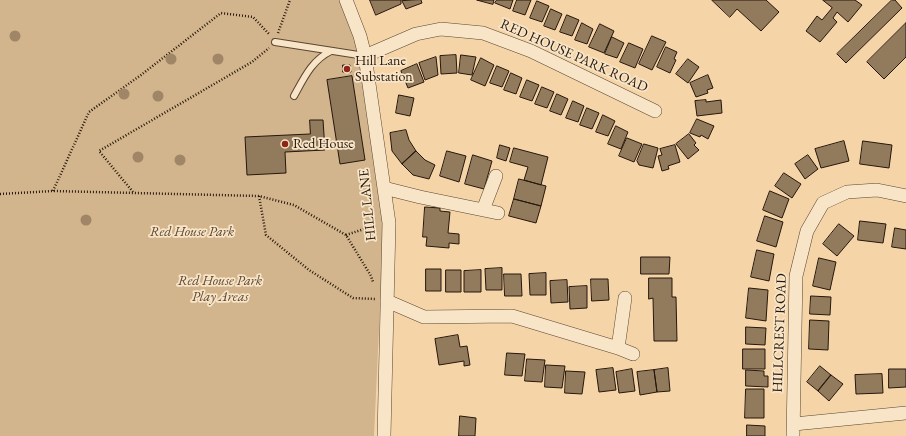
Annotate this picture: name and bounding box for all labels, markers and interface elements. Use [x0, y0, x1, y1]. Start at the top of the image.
street label: RED HOUSE PARK ROAD [498, 16, 650, 96]
place label: Hill Lane Substation [355, 53, 413, 86]
marker: Hill Lane Substation [342, 64, 352, 74]
place label: Red House [293, 136, 354, 152]
marker: Red House [280, 139, 290, 149]
street label: HILL LANE [356, 168, 380, 242]
park label: Red House Park [150, 224, 234, 240]
park label: Red House Park Play Areas [178, 273, 262, 306]
street label: HILLCREST ROAD [770, 273, 790, 393]

